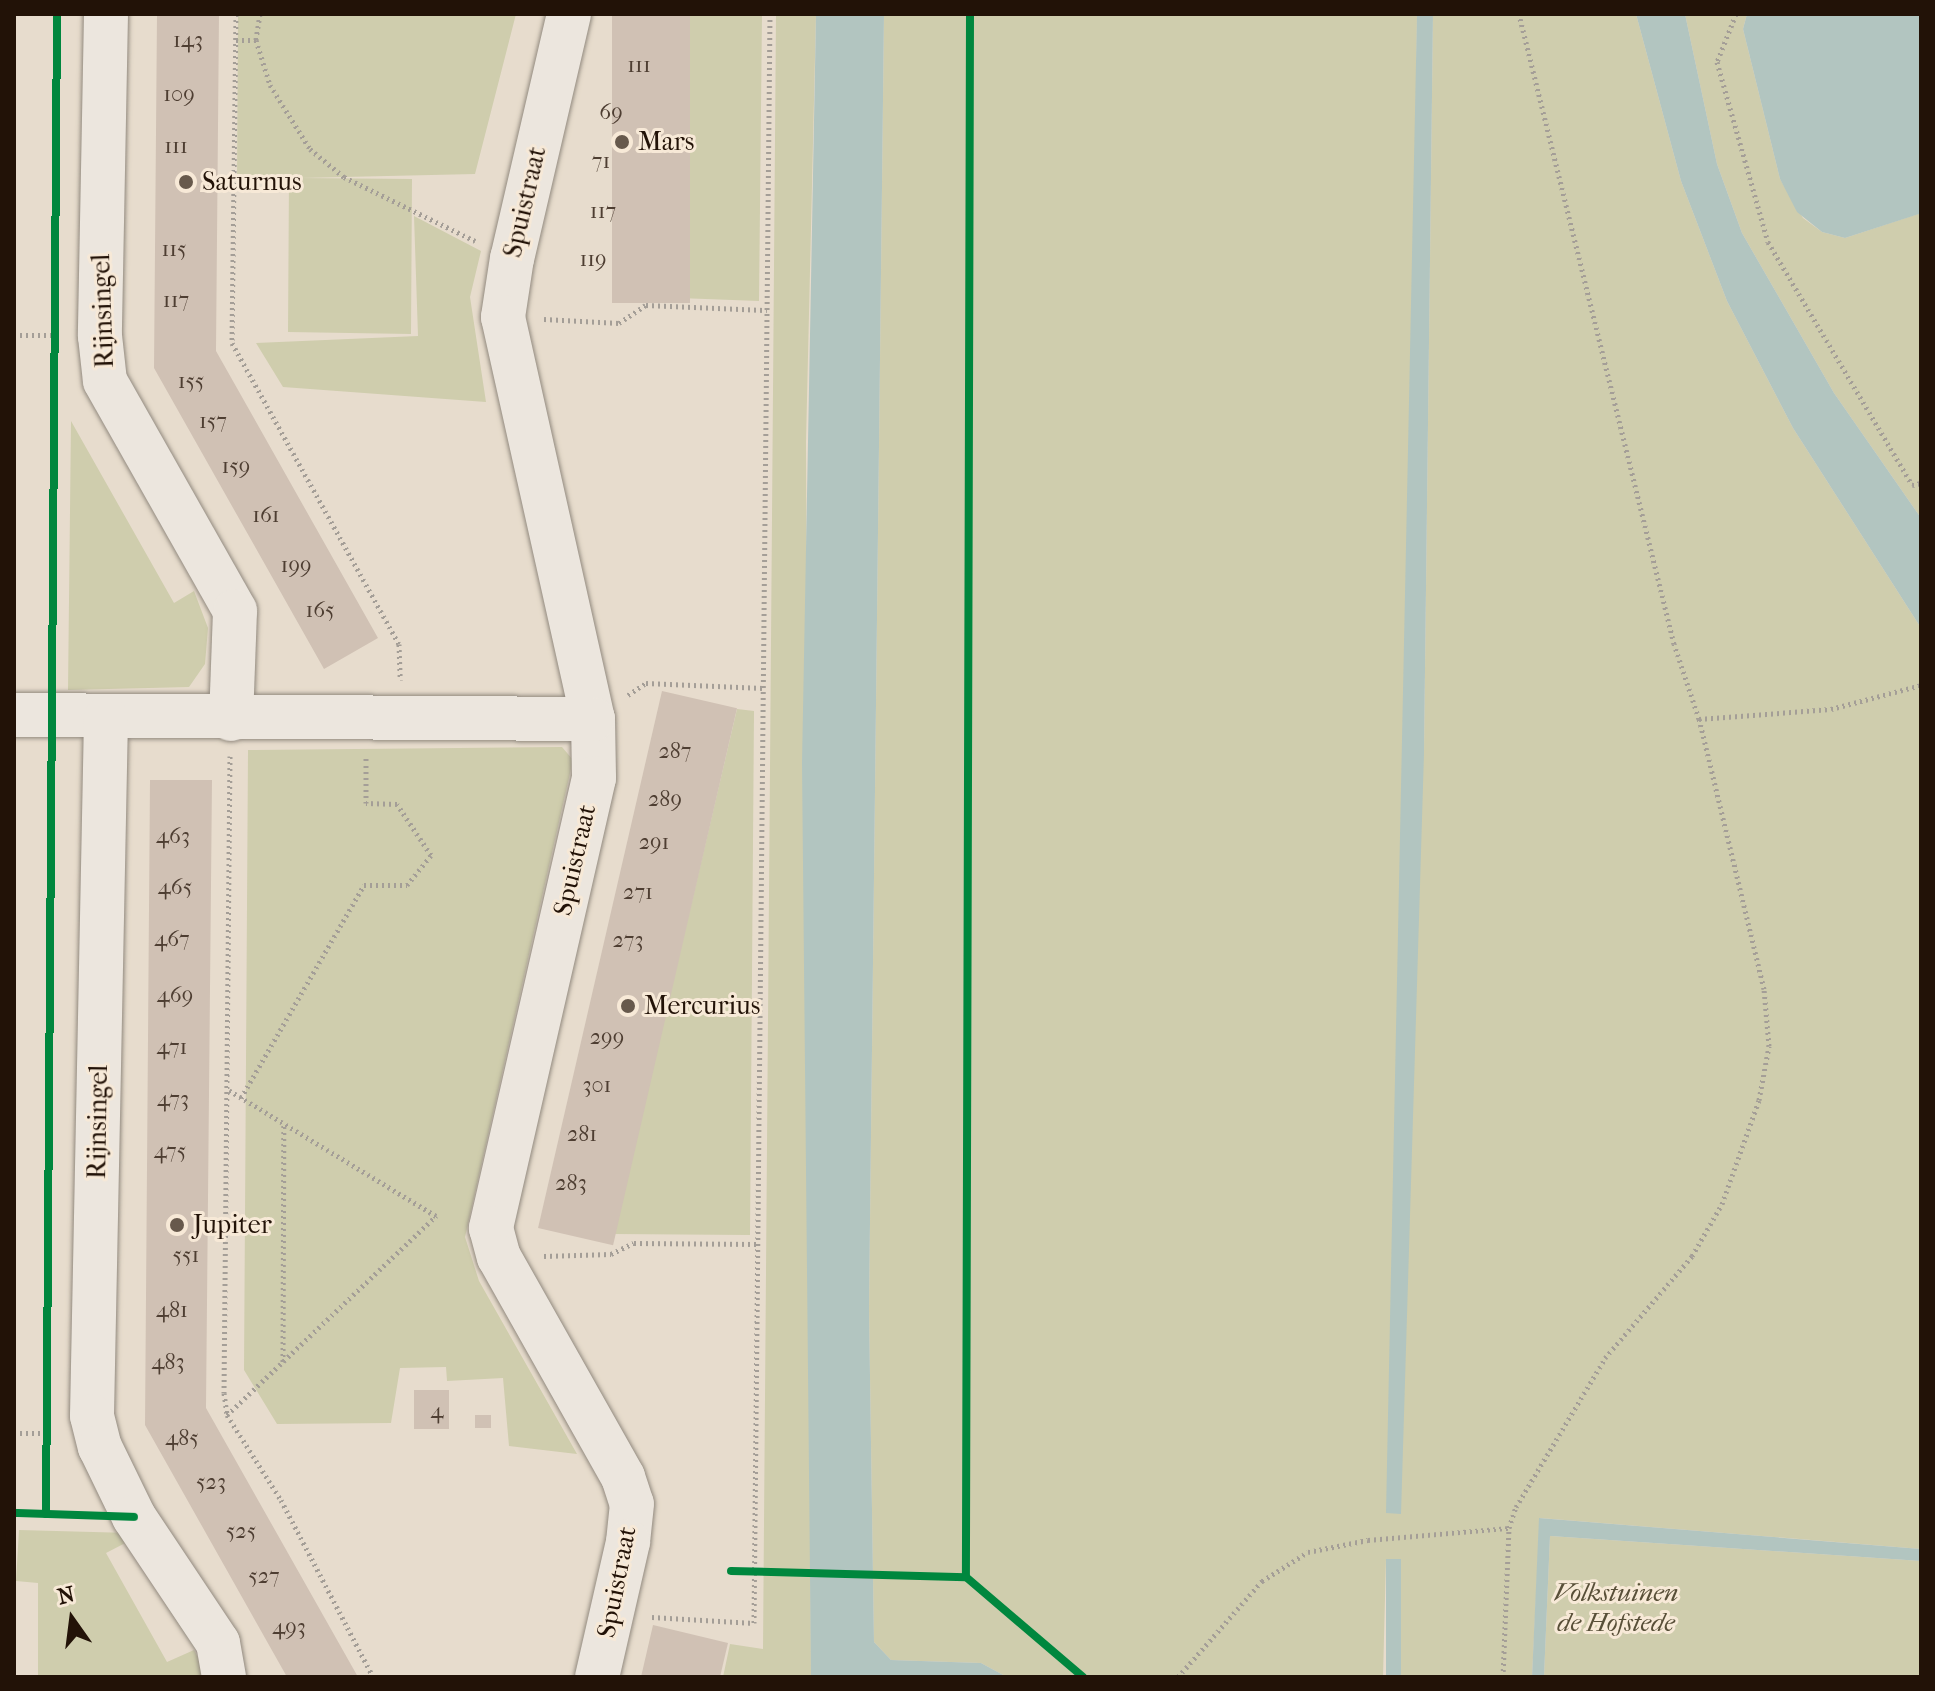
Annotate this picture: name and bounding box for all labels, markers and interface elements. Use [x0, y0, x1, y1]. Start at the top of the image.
house number: 143 [173, 28, 203, 54]
house number: 111 [627, 53, 651, 79]
house number: 109 [163, 82, 195, 108]
house number: 69 [599, 100, 623, 126]
place label: Mars [638, 126, 694, 158]
marker: Mars [613, 133, 631, 151]
house number: 111 [164, 134, 188, 160]
street label: Spuistraat [497, 143, 553, 261]
house number: 71 [592, 149, 610, 175]
place label: Saturnus [202, 166, 302, 198]
marker: Saturnus [177, 173, 195, 191]
house number: 117 [590, 199, 616, 225]
house number: 115 [161, 237, 187, 263]
house number: 119 [579, 247, 607, 273]
street label: Rijnsingel [85, 253, 121, 369]
house number: 117 [163, 288, 189, 314]
house number: 155 [178, 369, 204, 395]
house number: 157 [199, 409, 227, 435]
house number: 159 [222, 454, 250, 480]
house number: 161 [252, 503, 280, 529]
house number: 199 [281, 553, 311, 579]
house number: 165 [305, 598, 335, 624]
house number: 287 [659, 739, 691, 765]
house number: 289 [648, 787, 682, 813]
street label: Spuistraat [547, 801, 603, 919]
house number: 463 [156, 824, 190, 850]
house number: 291 [639, 830, 669, 856]
house number: 465 [158, 875, 192, 901]
house number: 271 [623, 880, 653, 906]
house number: 467 [154, 927, 190, 953]
house number: 273 [613, 928, 643, 954]
house number: 469 [157, 983, 193, 1009]
place label: Mercurius [644, 990, 760, 1022]
marker: Mercurius [619, 997, 637, 1015]
house number: 299 [590, 1025, 624, 1051]
house number: 471 [157, 1035, 187, 1061]
street label: Rijnsingel [81, 1065, 115, 1179]
house number: 301 [583, 1073, 611, 1099]
house number: 473 [157, 1087, 189, 1113]
house number: 281 [567, 1122, 597, 1148]
house number: 475 [154, 1139, 186, 1165]
house number: 283 [555, 1171, 587, 1197]
place label: Jupiter [193, 1209, 272, 1241]
marker: Jupiter [168, 1216, 186, 1234]
house number: 551 [173, 1243, 199, 1269]
house number: 481 [156, 1298, 188, 1324]
house number: 483 [151, 1350, 185, 1376]
house number: 4 [431, 1399, 443, 1425]
house number: 485 [165, 1426, 199, 1452]
house number: 523 [196, 1470, 226, 1496]
house number: 525 [226, 1519, 256, 1545]
street label: Spuistraat [591, 1524, 643, 1640]
house number: 527 [248, 1564, 280, 1590]
park label: Volkstuinen de Hofstede [1554, 1577, 1678, 1638]
north arrow [32, 1579, 112, 1659]
text: N [55, 1581, 77, 1610]
house number: 493 [272, 1615, 306, 1641]

